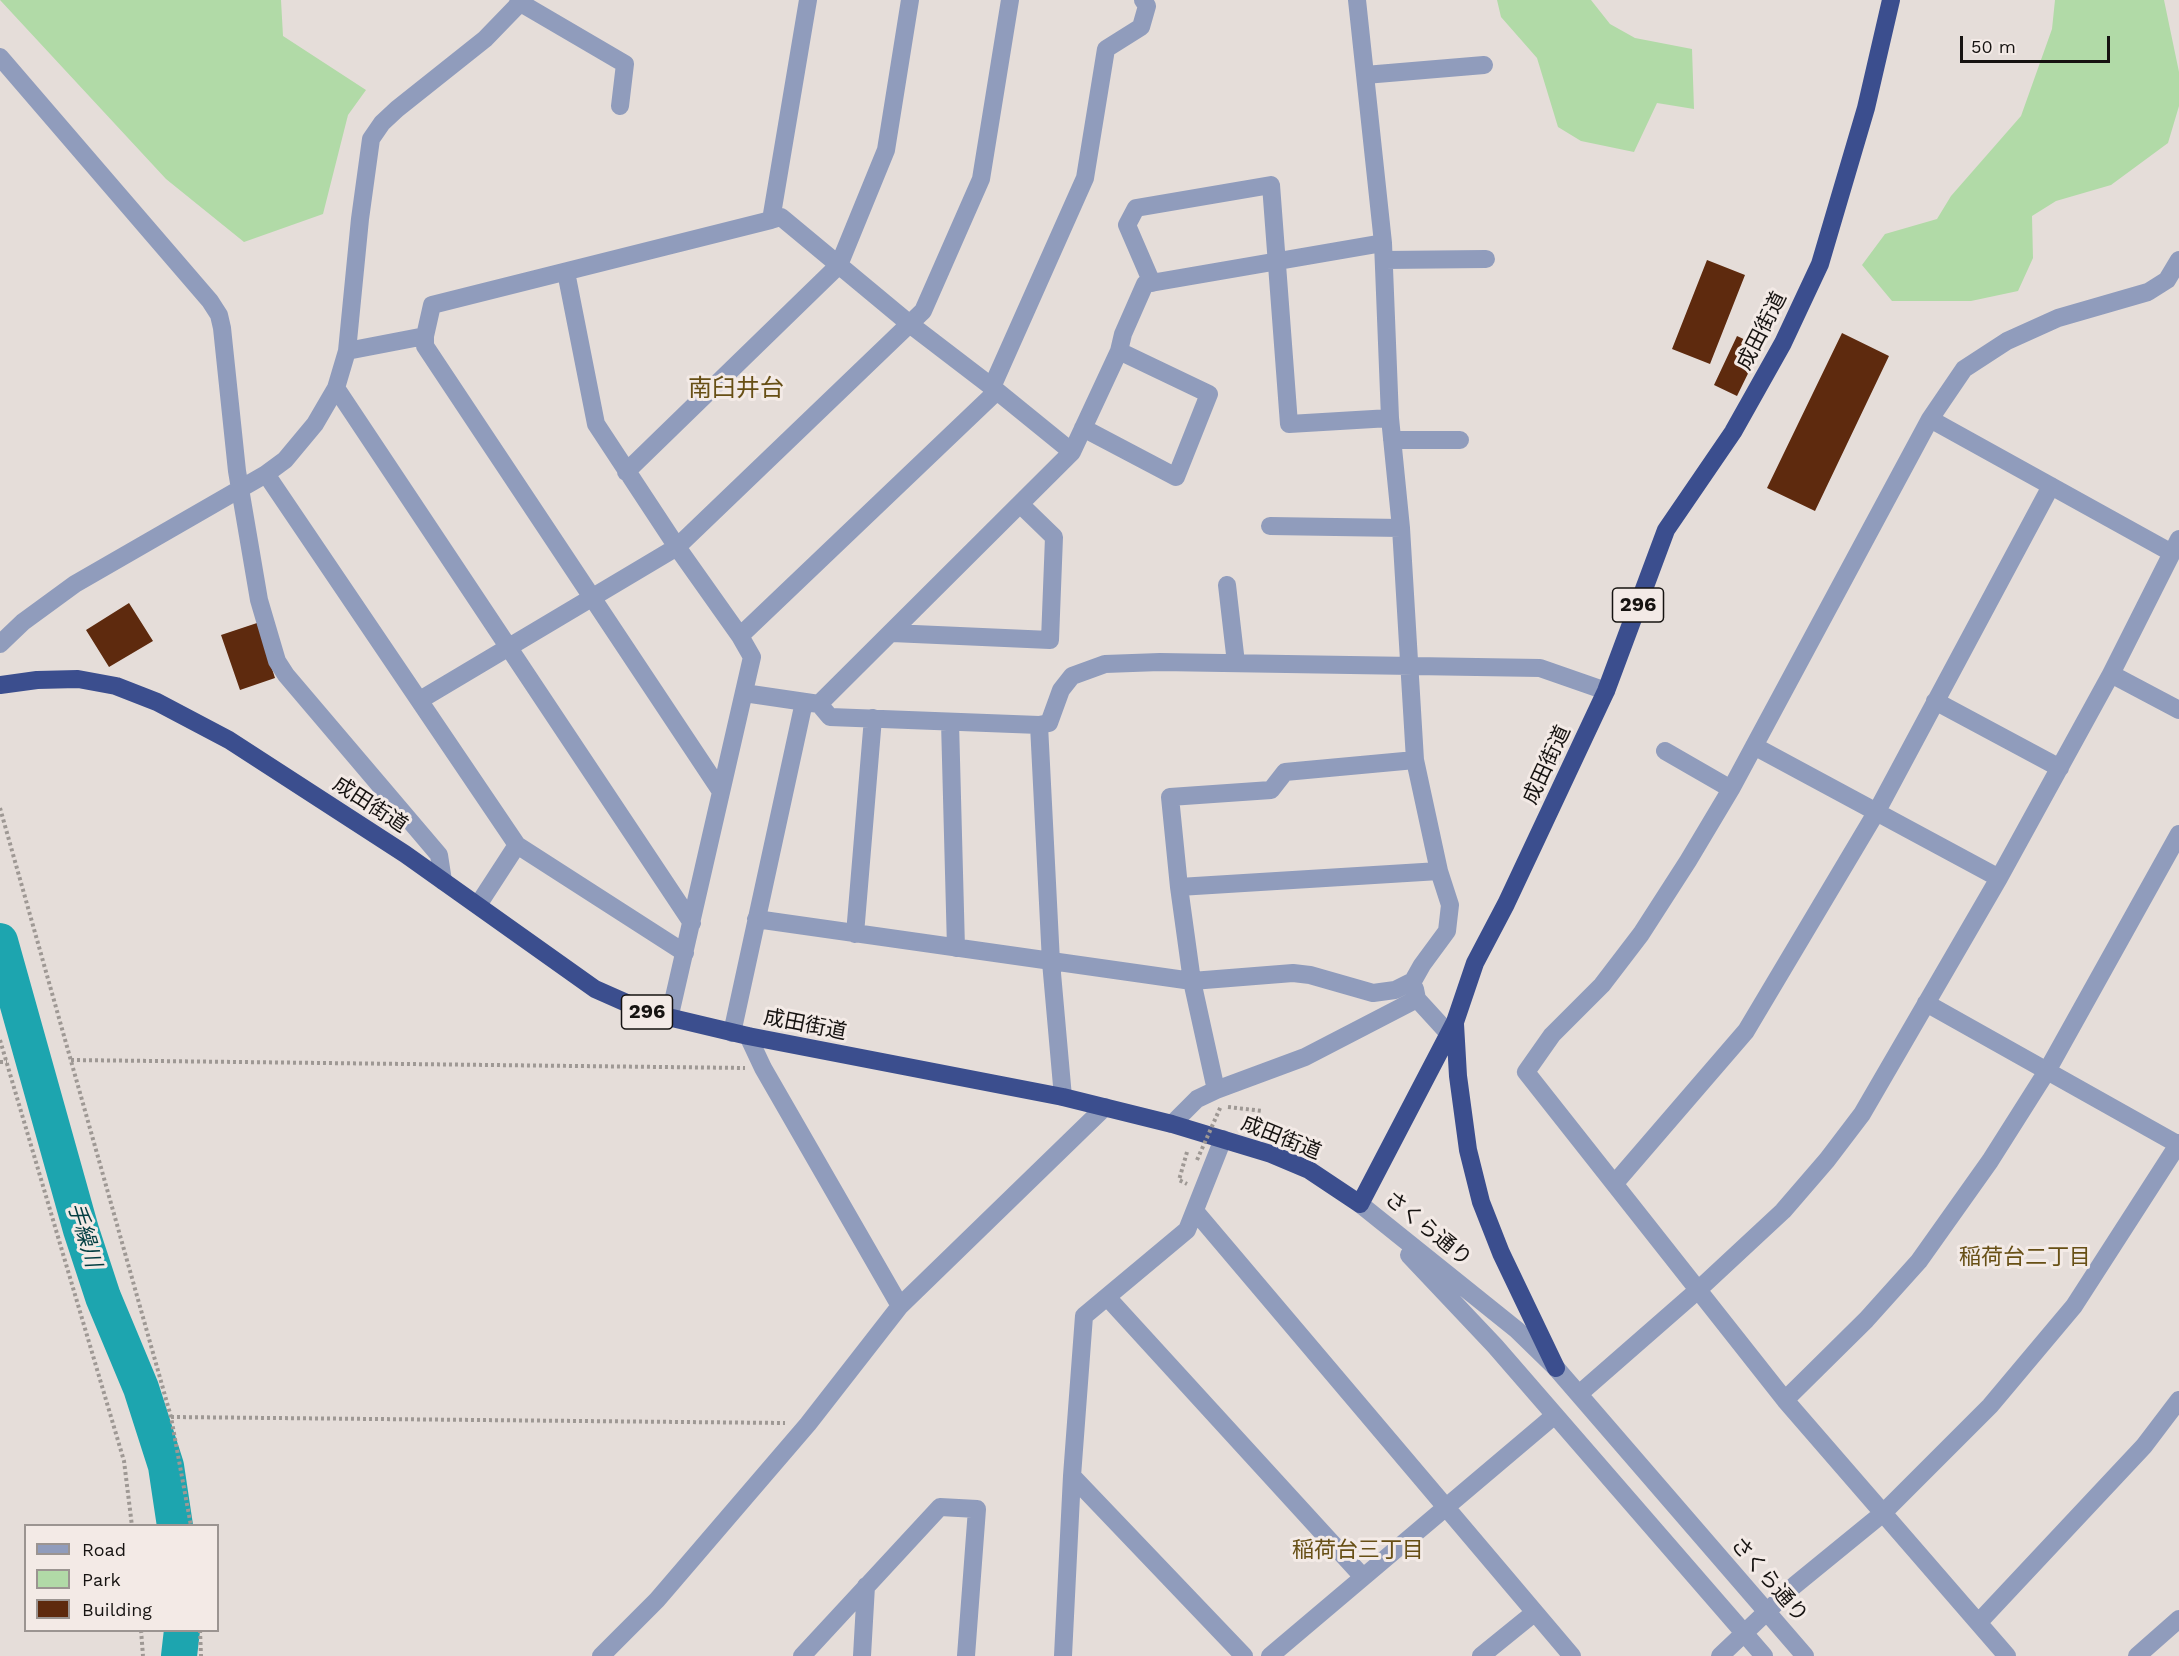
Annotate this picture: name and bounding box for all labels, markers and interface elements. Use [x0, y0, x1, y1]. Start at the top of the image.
scale bar [1963, 24, 2113, 62]
text: 50 m [1971, 36, 2016, 57]
street label: 成田街道 [1732, 288, 1792, 374]
district label: 南臼井台 [688, 375, 784, 403]
road number: 296 [1612, 588, 1664, 622]
street label: 成田街道 [1518, 722, 1576, 808]
street label: 成田街道 [328, 772, 412, 838]
road number: 296 [622, 995, 672, 1029]
street label: 成田街道 [761, 1005, 849, 1045]
street label: 成田街道 [1237, 1111, 1325, 1165]
street label: さくら通り [1379, 1186, 1477, 1272]
water label: 手繰川 [62, 1200, 106, 1270]
district label: 稲荷台二丁目 [1959, 1245, 2091, 1271]
legend [24, 1524, 219, 1632]
street label: さくら通り [1725, 1532, 1813, 1628]
district label: 稲荷台三丁目 [1292, 1538, 1424, 1564]
text: Road [82, 1539, 126, 1560]
text: Park [82, 1569, 121, 1590]
text: Building [82, 1599, 152, 1620]

